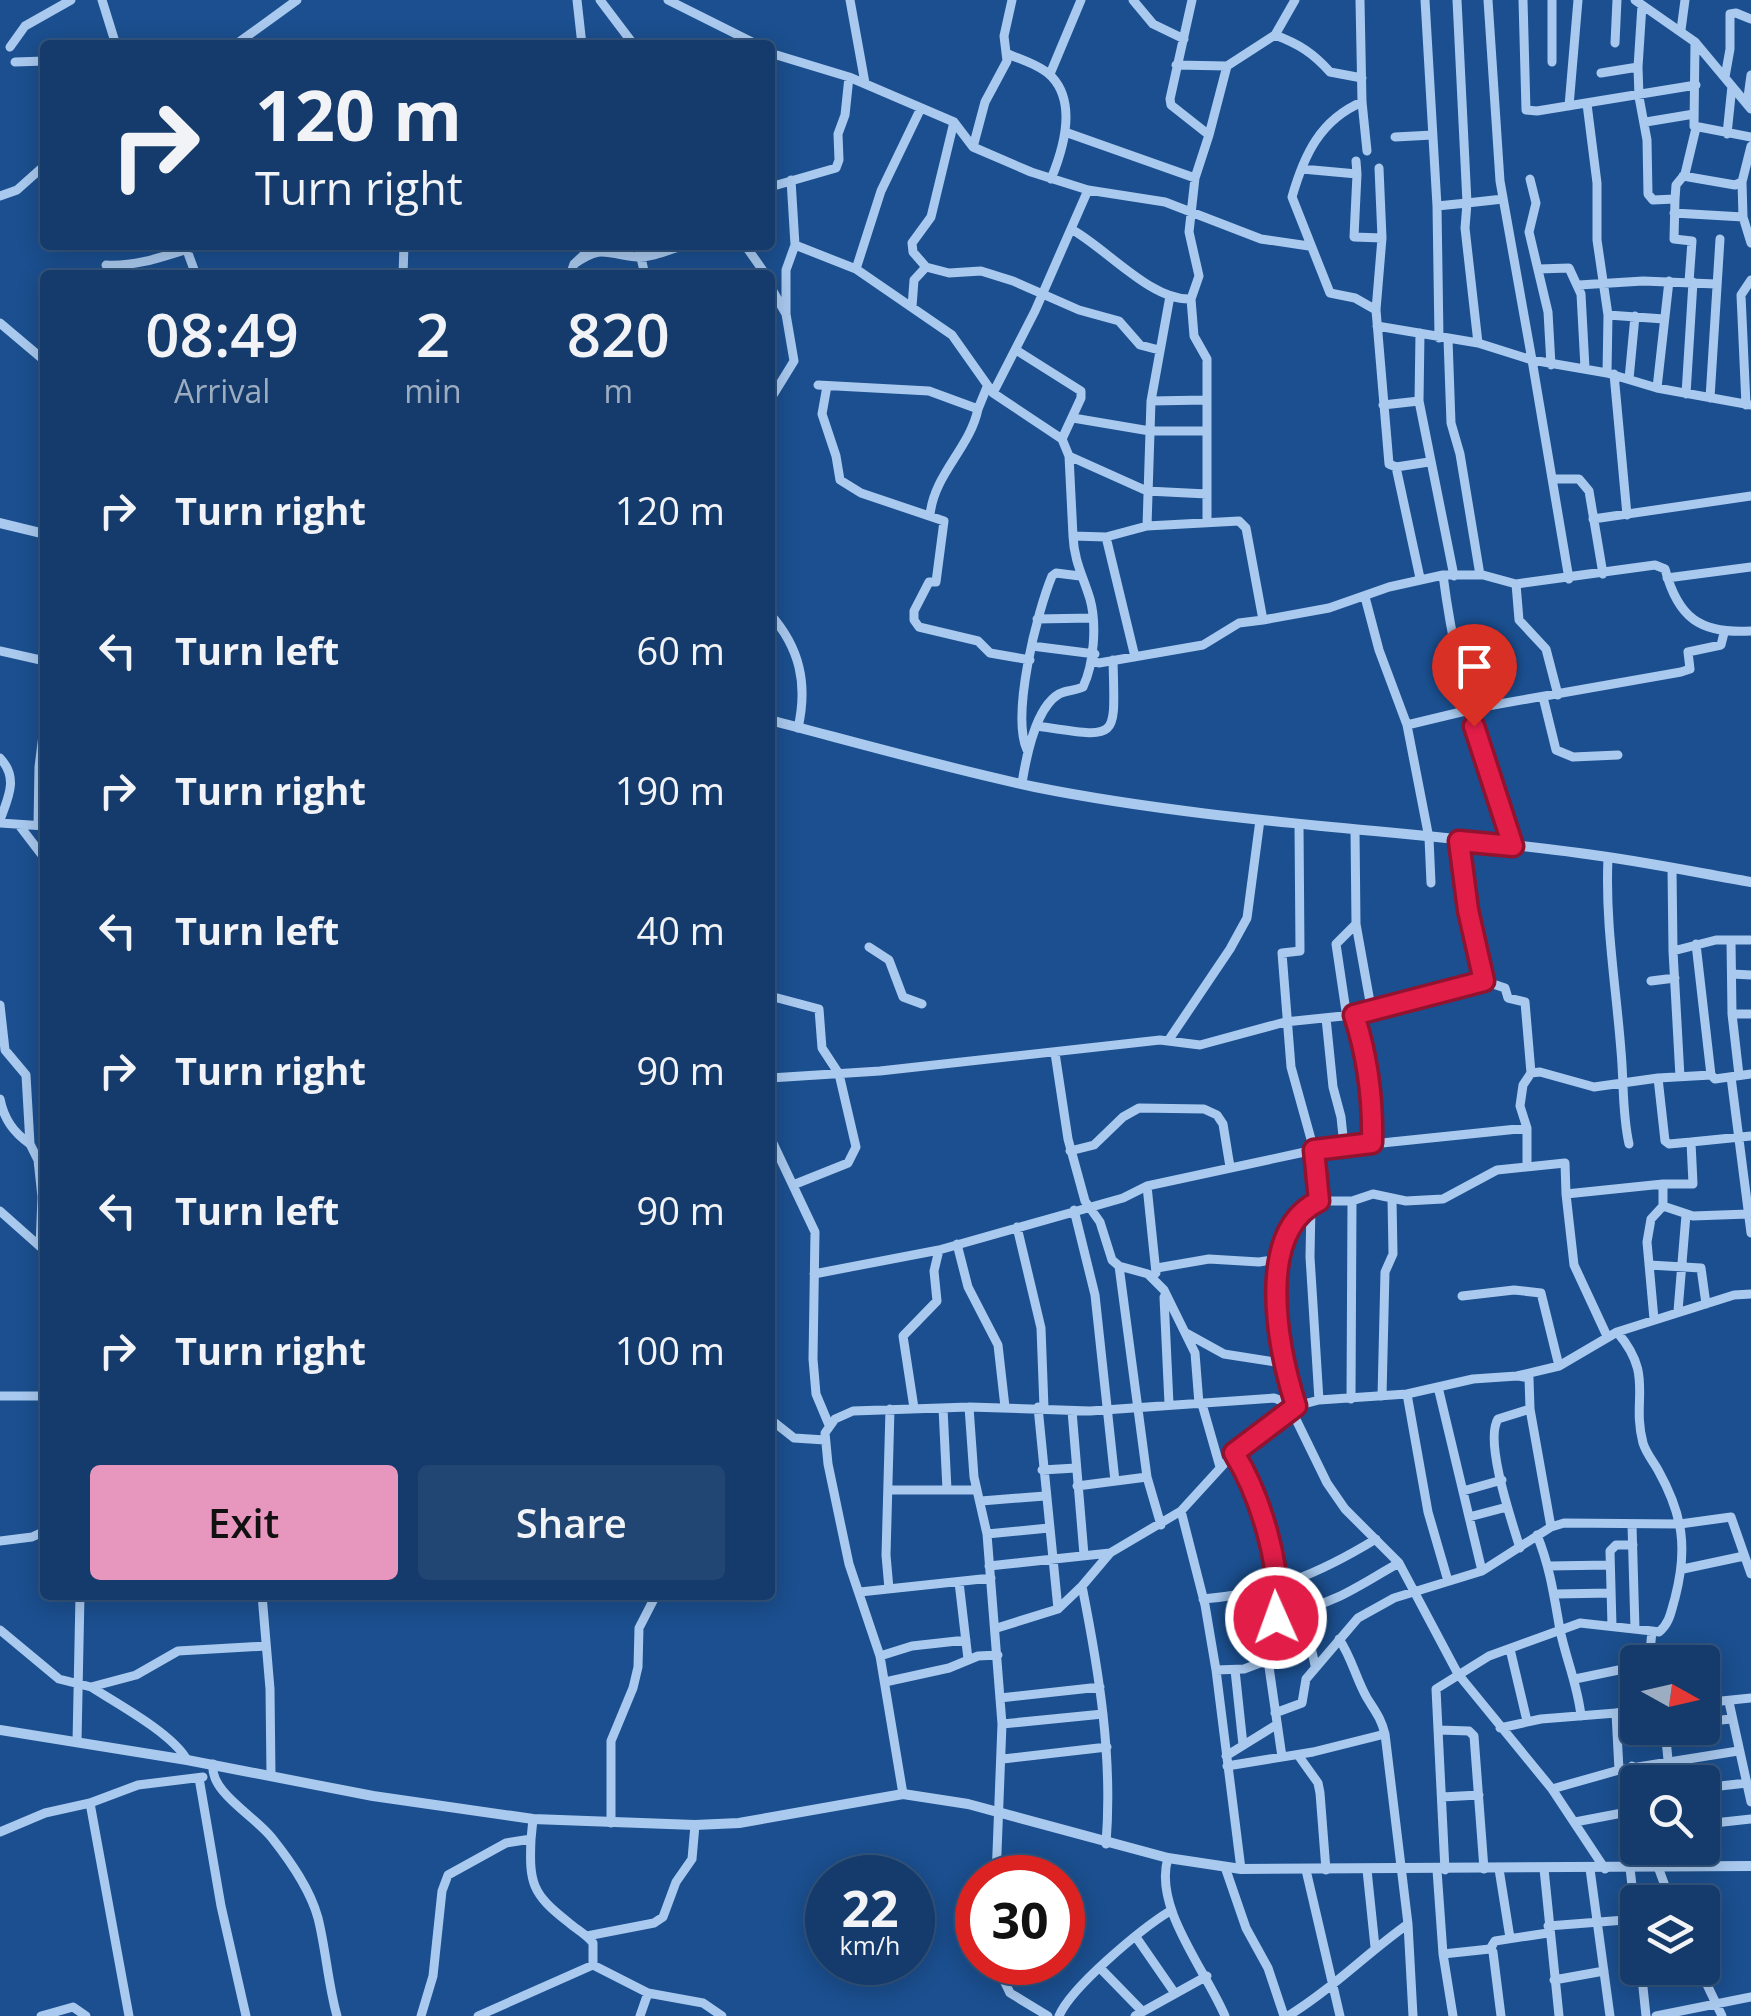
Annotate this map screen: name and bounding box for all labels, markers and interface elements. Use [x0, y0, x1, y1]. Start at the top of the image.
text: 120 m [255, 66, 462, 162]
icon: right [90, 80, 220, 210]
text: Turn right [255, 157, 463, 218]
text: 08:49 [145, 293, 299, 375]
text: 2 [416, 293, 450, 375]
text: 820 [567, 293, 670, 375]
text: Arrival [174, 369, 270, 412]
text: min [404, 369, 462, 412]
text: m [603, 369, 633, 412]
icon: right [90, 483, 145, 538]
text: Turn right [175, 484, 366, 536]
text: 120 m [615, 484, 725, 536]
icon: left [90, 623, 145, 678]
text: Turn left [175, 624, 339, 676]
text: 60 m [636, 624, 725, 676]
pin [1432, 624, 1517, 727]
icon: arrive [1447, 639, 1502, 694]
icon: right [90, 763, 145, 818]
text: Turn right [175, 764, 366, 816]
text: 190 m [615, 764, 725, 816]
icon: left [90, 903, 145, 958]
text: Turn left [175, 904, 339, 956]
text: 40 m [636, 904, 725, 956]
icon: right [90, 1043, 145, 1098]
text: Turn right [175, 1044, 366, 1096]
text: 90 m [636, 1044, 725, 1096]
icon: left [90, 1183, 145, 1238]
text: Turn left [175, 1184, 339, 1236]
text: 90 m [636, 1184, 725, 1236]
icon: right [90, 1323, 145, 1378]
text: Turn right [175, 1324, 366, 1376]
text: 100 m [615, 1324, 725, 1376]
button: Exit [90, 1465, 398, 1580]
button: Share [418, 1465, 725, 1580]
position arrow [1224, 1566, 1328, 1670]
north arrow [1620, 1645, 1720, 1745]
map controls [1620, 1645, 1720, 1985]
button: search [1620, 1765, 1720, 1865]
speed limit sign: 30 [955, 1855, 1085, 1985]
text: 22 [841, 1874, 899, 1942]
button: layers [1620, 1885, 1720, 1985]
text: km/h [840, 1928, 900, 1962]

